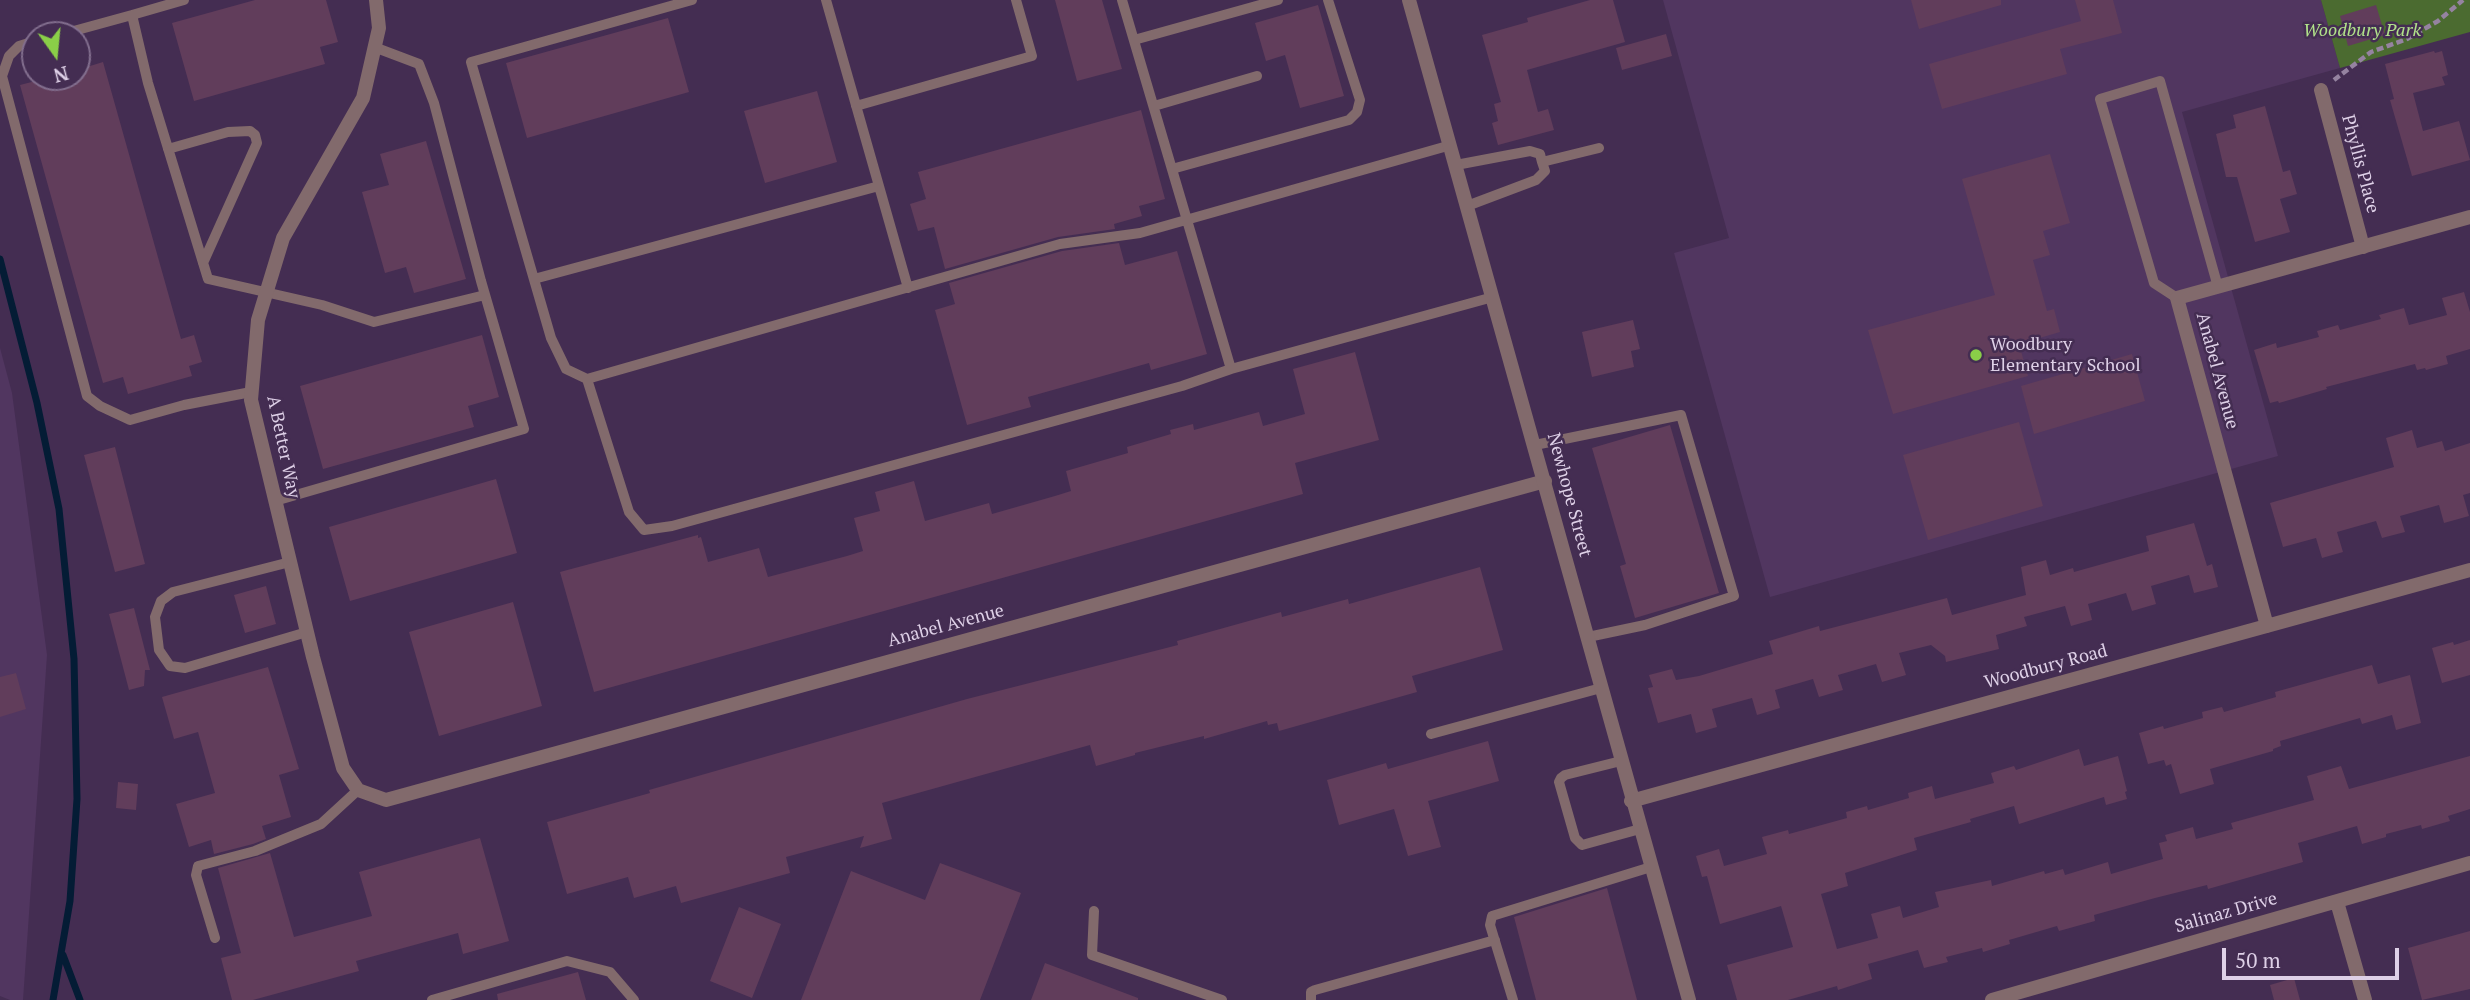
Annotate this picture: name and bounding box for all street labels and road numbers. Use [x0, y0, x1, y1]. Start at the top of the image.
street label: Phyllis Place [2336, 112, 2384, 216]
street label: Anabel Avenue [2191, 310, 2243, 432]
street label: A Better Way [262, 394, 304, 500]
street label: Newhope Street [1542, 431, 1596, 559]
street label: Anabel Avenue [885, 600, 1007, 652]
street label: Woodbury Road [1982, 640, 2110, 694]
street label: Salinaz Drive [2172, 888, 2280, 938]

